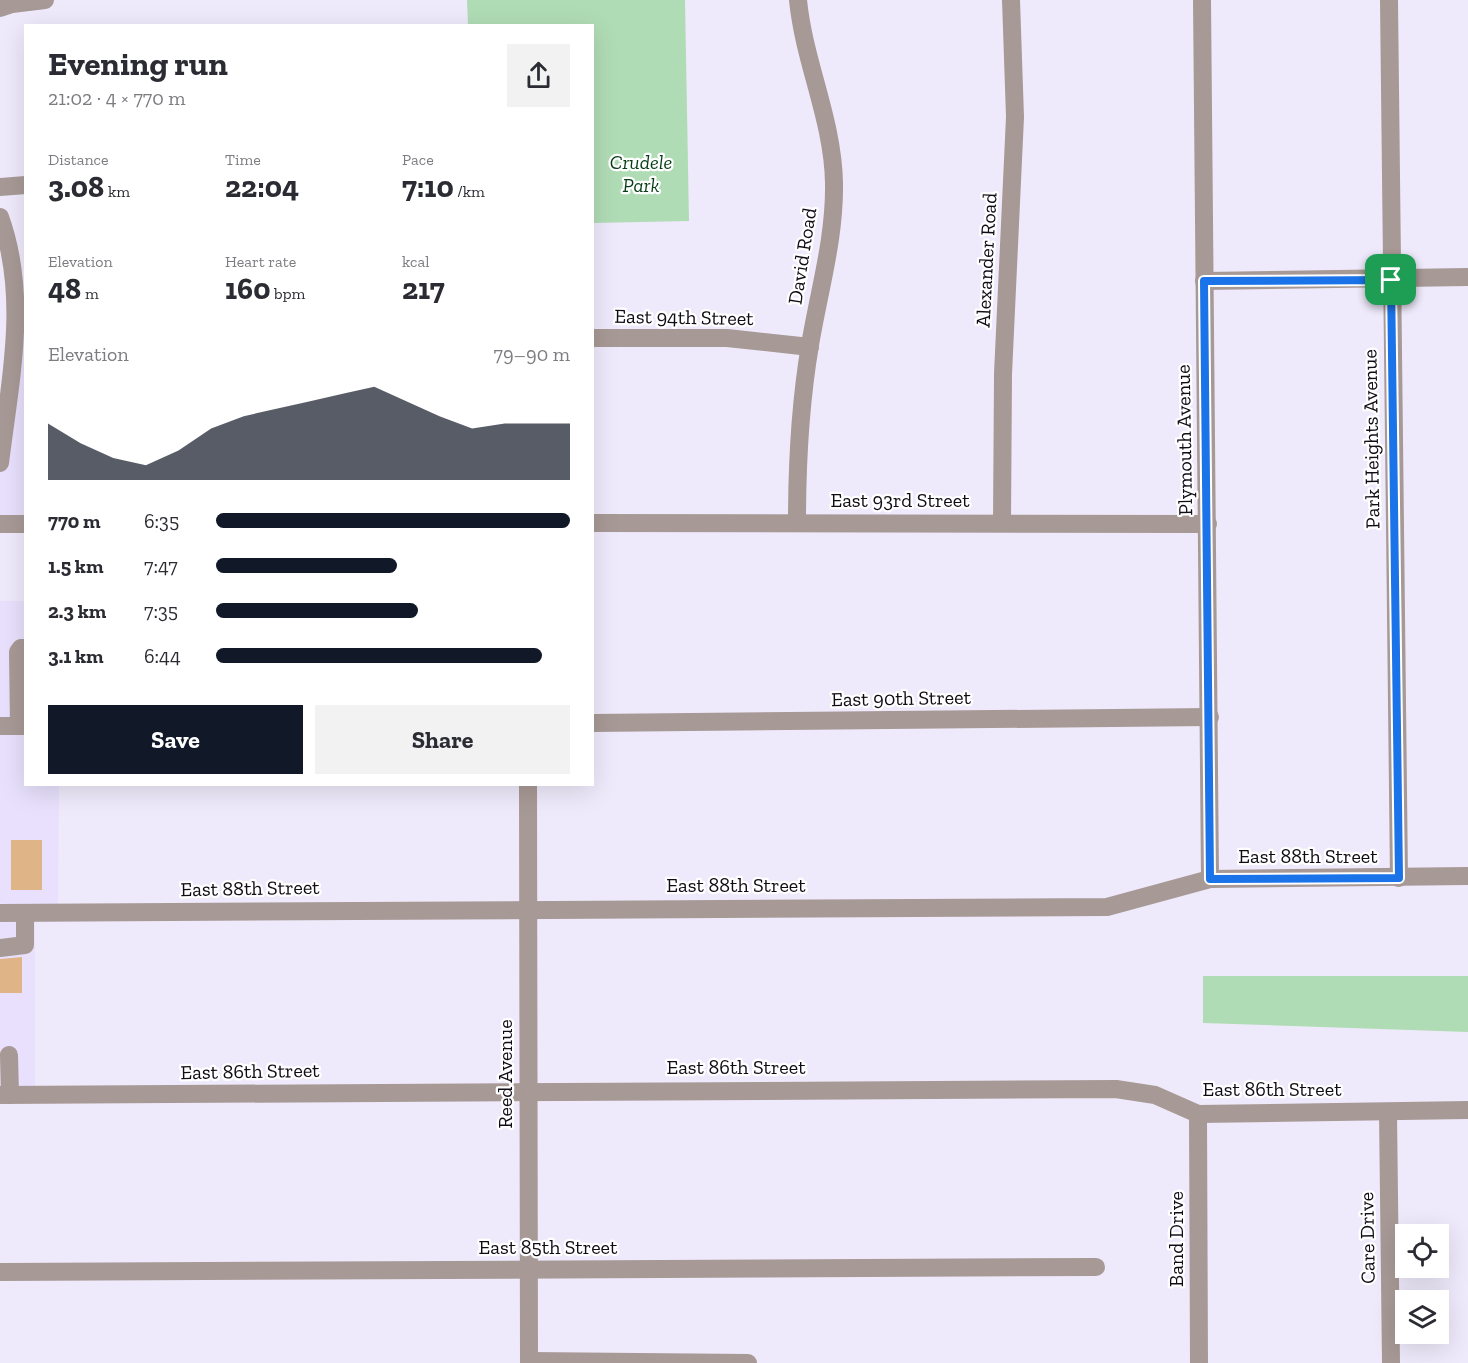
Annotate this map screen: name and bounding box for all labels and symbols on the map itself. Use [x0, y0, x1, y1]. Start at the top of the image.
park label: Crudele Park [610, 150, 672, 197]
street label: Alexander Road [970, 192, 1002, 328]
street label: David Road [783, 206, 821, 306]
pin [1365, 254, 1416, 305]
street label: East 94th Street [614, 304, 754, 330]
street label: Park Heights Avenue [1357, 349, 1385, 529]
street label: Plymouth Avenue [1171, 364, 1197, 516]
street label: East 93rd Street [830, 488, 970, 512]
street label: East 90th Street [831, 685, 972, 711]
street label: East 88th Street [1238, 844, 1378, 868]
street label: East 88th Street [666, 873, 806, 897]
street label: East 88th Street [180, 875, 320, 901]
street label: Reed Avenue [493, 1019, 517, 1129]
street label: East 86th Street [666, 1055, 806, 1079]
street label: East 86th Street [180, 1058, 320, 1084]
street label: East 86th Street [1202, 1077, 1342, 1101]
street label: Band Drive [1164, 1191, 1188, 1287]
street label: Care Drive [1354, 1192, 1380, 1284]
street label: East 85th Street [479, 1235, 618, 1259]

